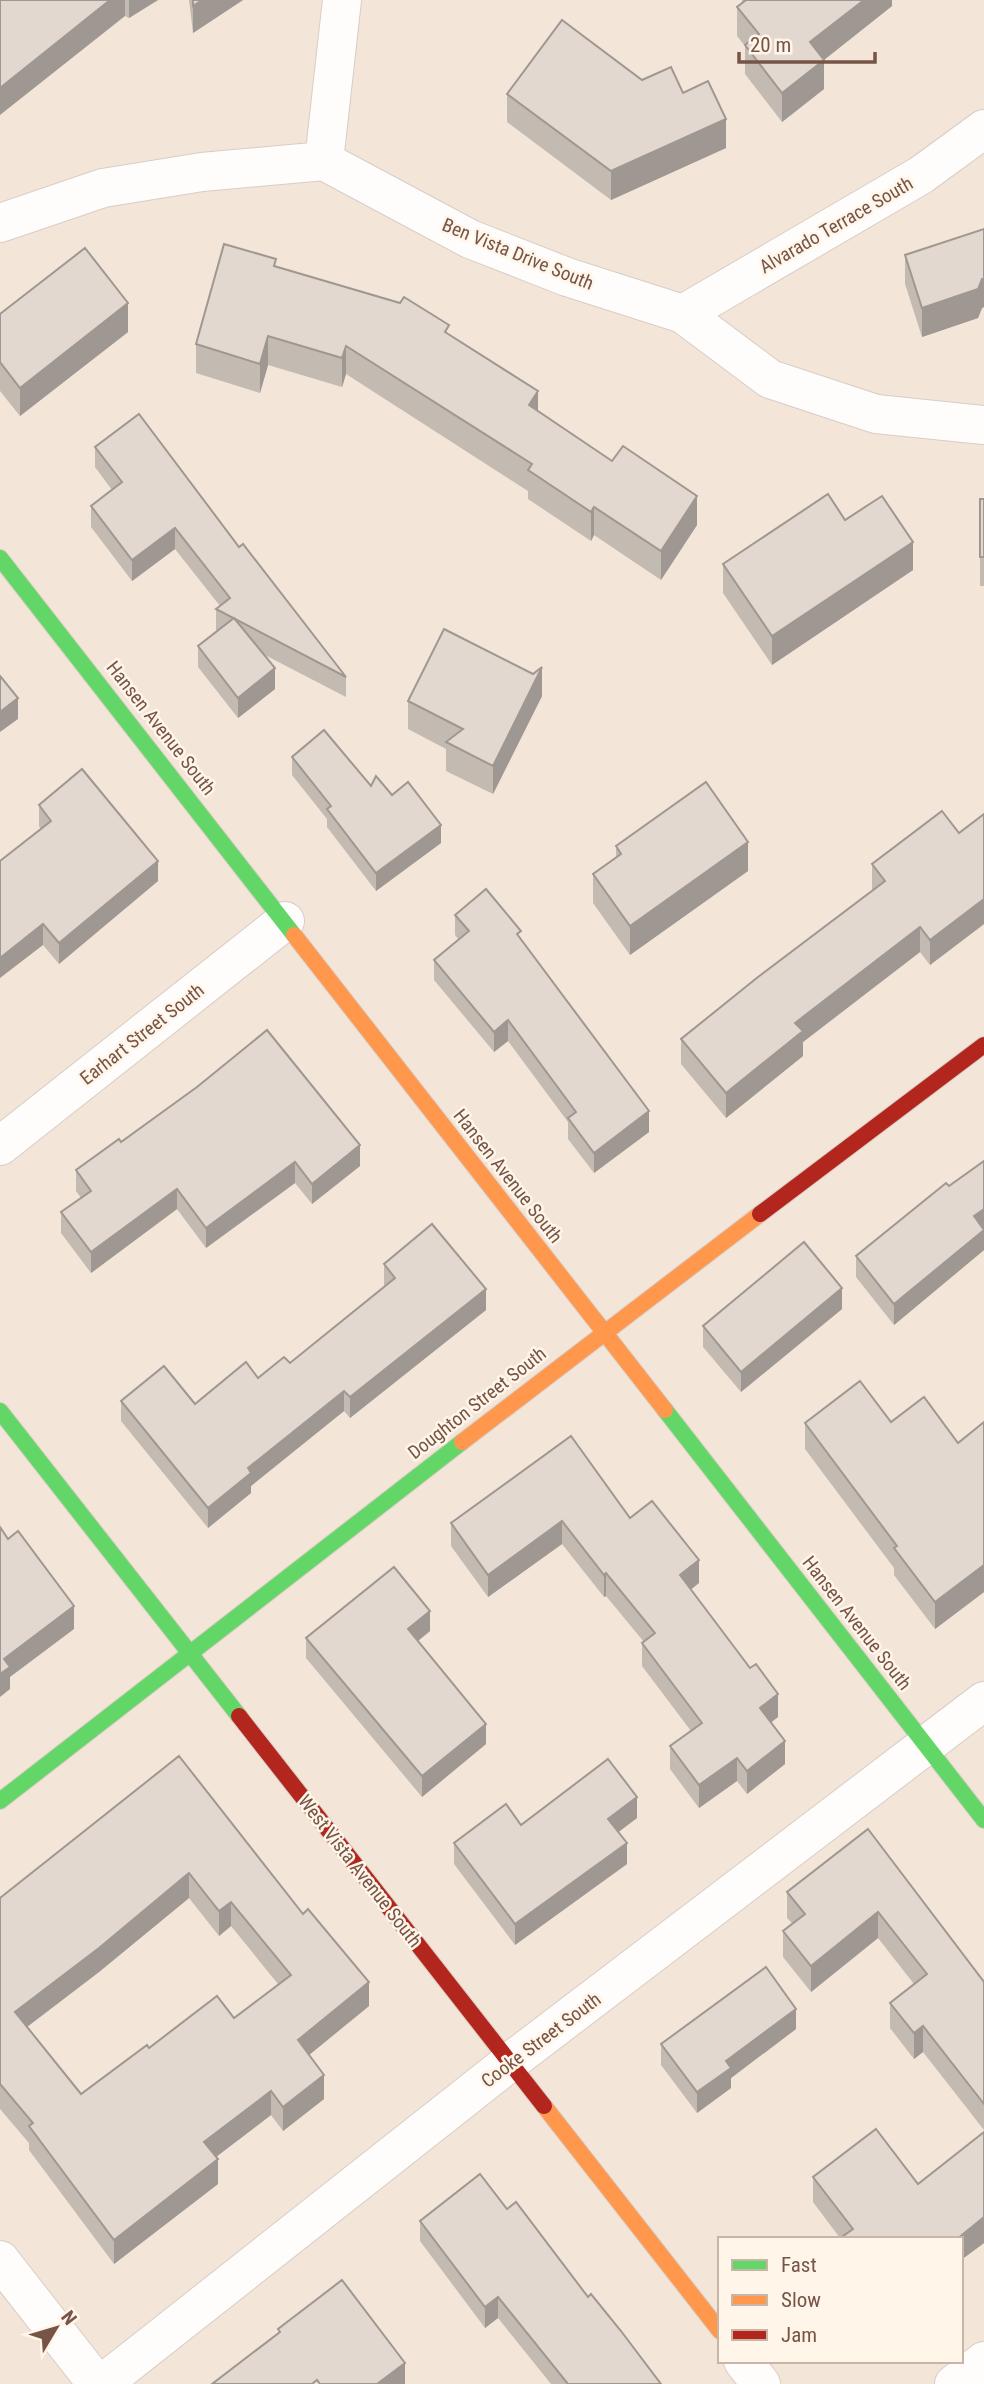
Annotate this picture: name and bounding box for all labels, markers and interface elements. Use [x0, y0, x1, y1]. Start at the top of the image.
scale bar [739, 21, 876, 65]
text: 20 m [750, 33, 791, 57]
street label: Alvarado Terrace South [755, 172, 917, 278]
street label: Ben Vista Drive South [439, 213, 597, 295]
street label: Hansen Avenue South [102, 656, 220, 800]
street label: Earhart Street South [75, 978, 209, 1090]
street label: Hansen Avenue South [449, 1104, 567, 1248]
street label: Doughton Street South [403, 1342, 551, 1464]
street label: Hansen Avenue South [798, 1551, 916, 1695]
street label: West Vista Avenue South [293, 1790, 427, 1952]
street label: Cooke Street South [477, 1988, 605, 2092]
legend [718, 2237, 963, 2363]
text: Fast [781, 2253, 817, 2277]
text: Slow [781, 2288, 821, 2312]
north arrow [21, 2293, 91, 2363]
text: N [56, 2306, 82, 2330]
text: Jam [781, 2323, 817, 2347]

